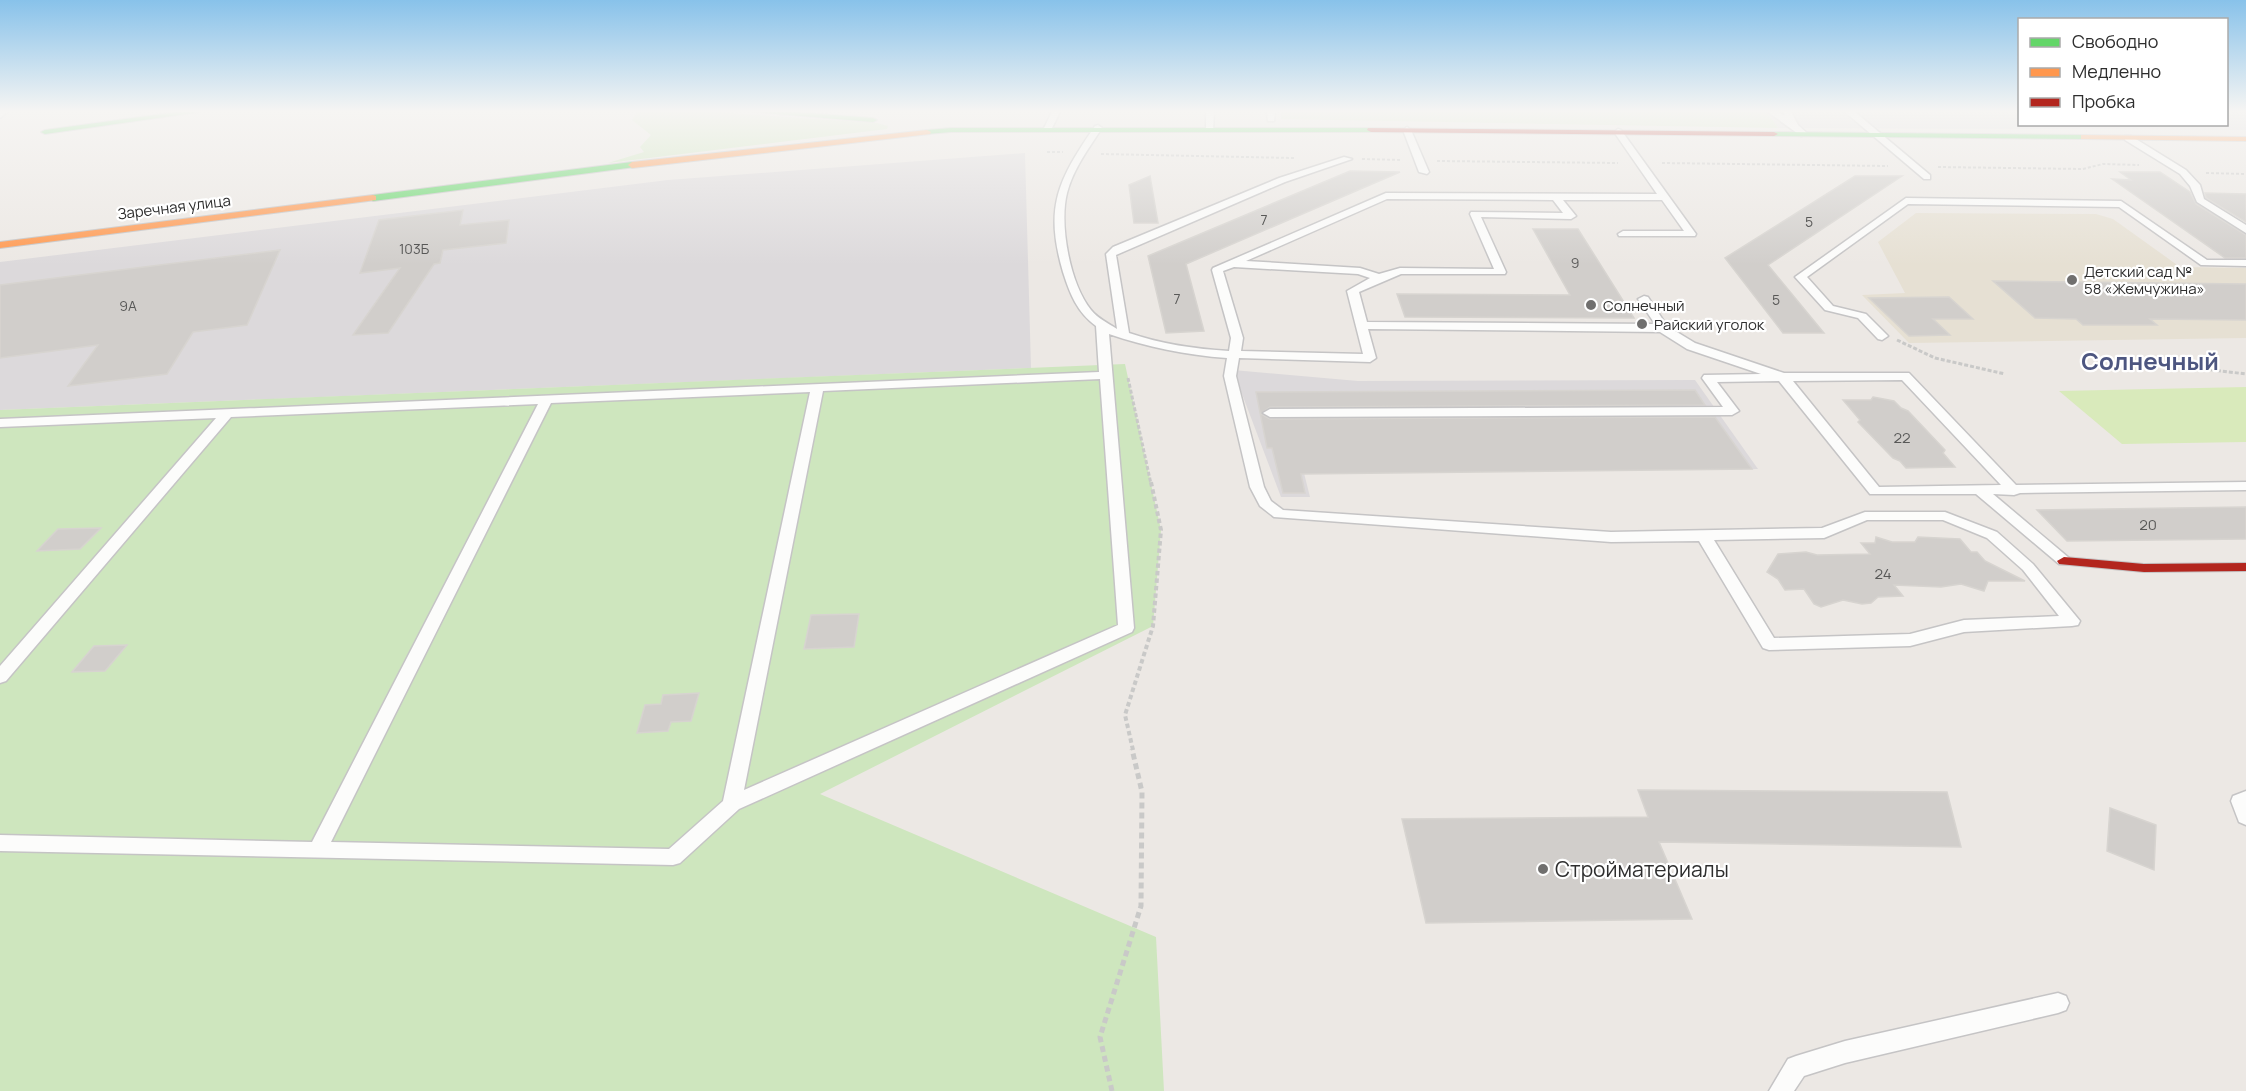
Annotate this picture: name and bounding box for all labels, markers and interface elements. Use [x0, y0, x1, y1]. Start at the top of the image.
legend [2018, 18, 2228, 126]
text: Свободно [2072, 29, 2158, 53]
text: Медленно [2072, 59, 2161, 83]
text: Пробка [2072, 89, 2135, 113]
street label: Заречная улица [116, 190, 232, 224]
house number: 7 [1260, 210, 1268, 229]
house number: 5 [1805, 212, 1813, 231]
house number: 103Б [399, 239, 430, 258]
house number: 9 [1571, 253, 1579, 272]
place label: Детский сад № 58 «Жемчужина» [2084, 261, 2205, 299]
marker: Детский сад № 58 «Жемчужина» [2065, 273, 2079, 287]
house number: 7 [1173, 289, 1181, 308]
house number: 5 [1772, 290, 1780, 309]
place label: Солнечный [1603, 295, 1684, 316]
house number: 9А [119, 296, 137, 315]
marker: Солнечный [1584, 298, 1598, 312]
place label: Райский уголок [1654, 314, 1765, 335]
marker: Райский уголок [1635, 317, 1649, 331]
district label: Солнечный [2081, 344, 2219, 377]
house number: 22 [1893, 427, 1911, 448]
house number: 20 [2139, 514, 2157, 535]
house number: 24 [1874, 563, 1892, 584]
place label: Стройматериалы [1555, 855, 1729, 883]
marker: Стройматериалы [1536, 862, 1550, 876]

